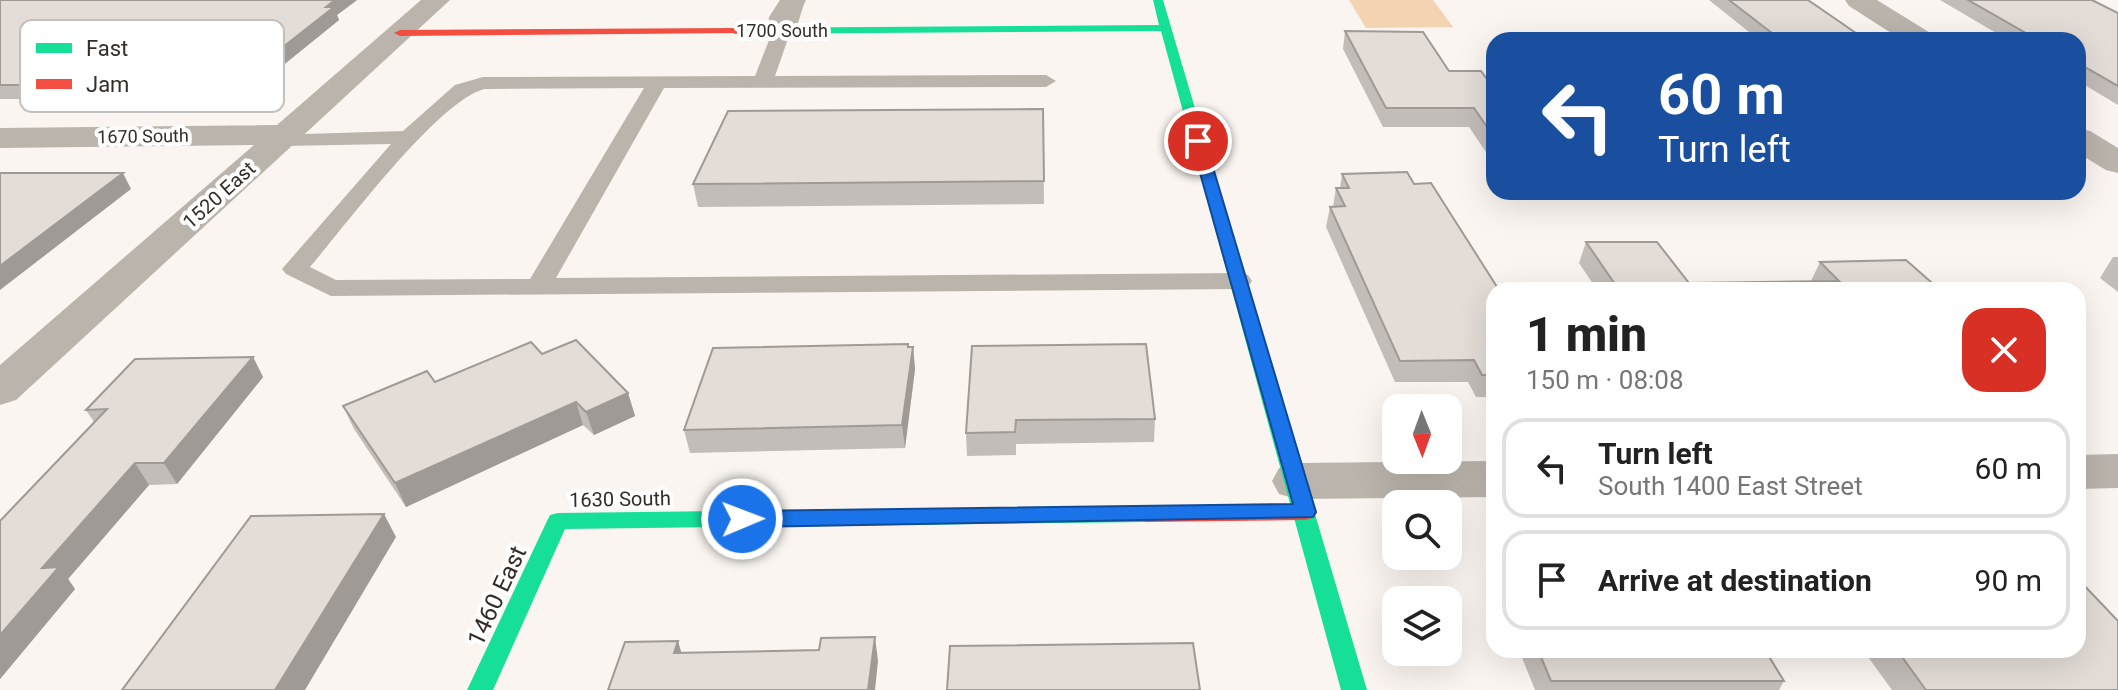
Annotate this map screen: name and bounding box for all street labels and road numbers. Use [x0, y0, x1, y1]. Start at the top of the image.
street label: 1700 South [736, 20, 828, 41]
street label: 1670 South [97, 125, 189, 147]
street label: 1520 East [178, 156, 260, 234]
street label: 1630 South [569, 486, 671, 512]
street label: 1460 East [462, 542, 532, 650]

